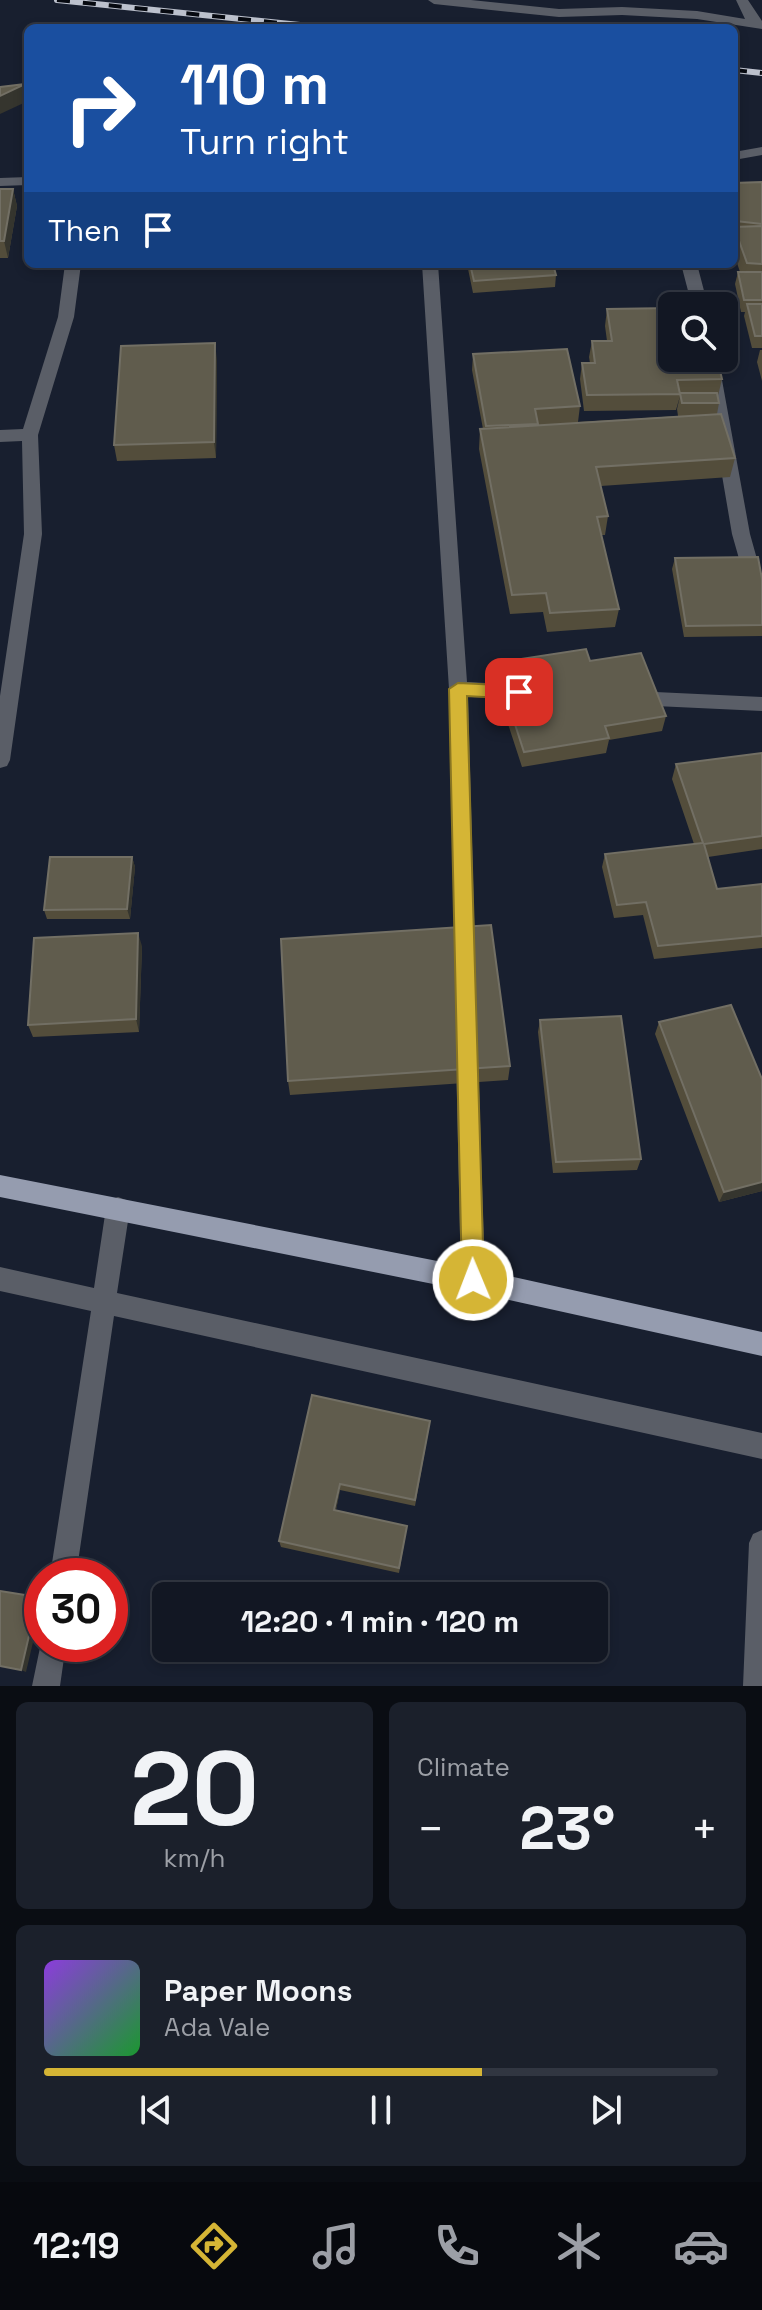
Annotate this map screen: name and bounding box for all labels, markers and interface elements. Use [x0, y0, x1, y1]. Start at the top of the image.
text: 110 m [180, 49, 329, 120]
icon: right [48, 56, 152, 160]
text: Turn right [180, 119, 349, 165]
icon: arrive [136, 208, 180, 252]
text: Then [48, 211, 120, 250]
map controls [658, 292, 738, 372]
button: search [658, 292, 738, 372]
pin [485, 658, 553, 726]
icon: arrive [497, 670, 541, 714]
position arrow [431, 1238, 515, 1322]
speed limit sign: 30 [24, 1558, 128, 1662]
text: 12:20 · 1 min · 120 m [241, 1602, 519, 1641]
text: 20 [130, 1723, 259, 1855]
text: Climate [417, 1750, 510, 1784]
text: 23° [520, 1790, 615, 1867]
text: − [417, 1801, 444, 1857]
text: + [691, 1801, 718, 1857]
text: km/h [164, 1841, 225, 1875]
text: Paper Moons [164, 1971, 353, 2010]
text: Ada Vale [164, 2010, 270, 2044]
icon: previous [134, 2088, 178, 2132]
icon: pause [359, 2088, 403, 2132]
icon: next [584, 2088, 628, 2132]
icon: directions [186, 2218, 242, 2274]
icon: music [308, 2218, 364, 2274]
icon: phone [429, 2218, 485, 2274]
icon: climate [551, 2218, 607, 2274]
icon: car [673, 2218, 729, 2274]
text: 12:19 [33, 2223, 120, 2269]

